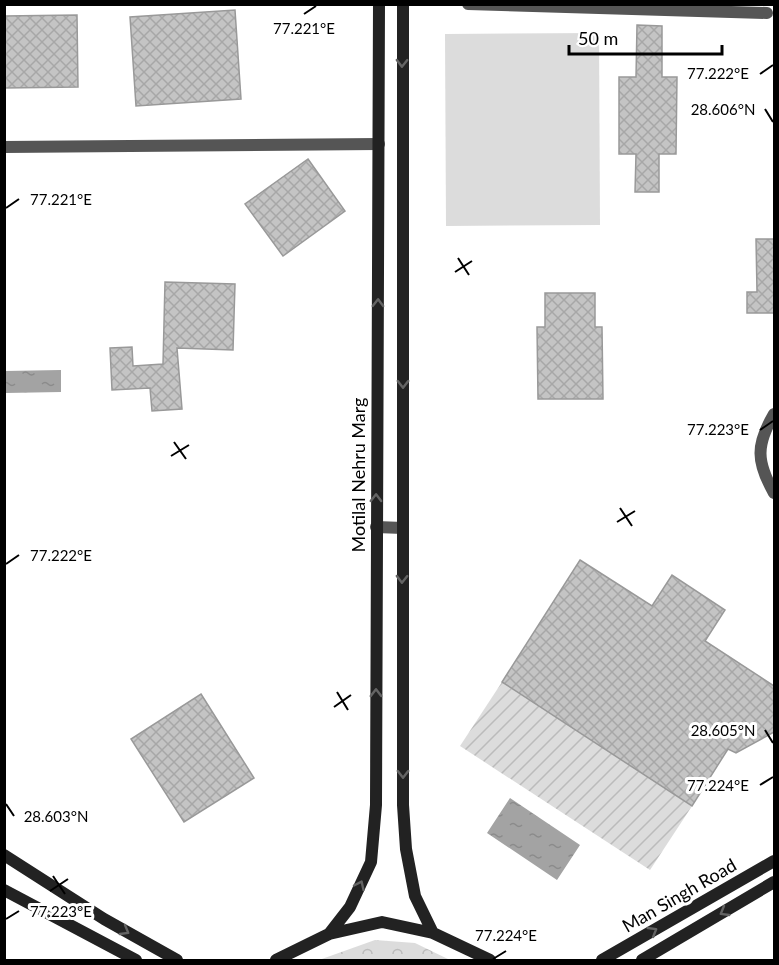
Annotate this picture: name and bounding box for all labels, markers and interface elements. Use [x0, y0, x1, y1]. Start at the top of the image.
scale bar [569, 18, 722, 56]
text: 77.221°E [273, 19, 335, 37]
text: 50 m [578, 27, 618, 49]
one-way arrow [396, 58, 408, 67]
text: 77.222°E [687, 64, 749, 82]
text: 28.606°N [691, 100, 755, 118]
text: 77.221°E [30, 190, 92, 208]
one-way arrow [372, 298, 384, 307]
one-way arrow [397, 379, 409, 388]
street label: Motilal Nehru Marg [347, 398, 369, 552]
text: 77.223°E [687, 420, 749, 438]
one-way arrow [370, 493, 382, 502]
text: 77.222°E [30, 546, 92, 564]
one-way arrow [396, 574, 408, 583]
one-way arrow [370, 688, 382, 697]
text: 28.605°N [691, 721, 755, 739]
one-way arrow [397, 769, 409, 778]
text: 77.224°E [687, 776, 749, 794]
text: 28.603°N [24, 807, 88, 825]
street label: Man Singh Road [618, 853, 740, 937]
one-way arrow [353, 881, 365, 892]
text: 77.223°E [30, 902, 92, 920]
one-way arrow [720, 904, 730, 916]
one-way arrow [119, 924, 129, 935]
text: 77.224°E [475, 926, 537, 944]
one-way arrow [647, 927, 657, 939]

